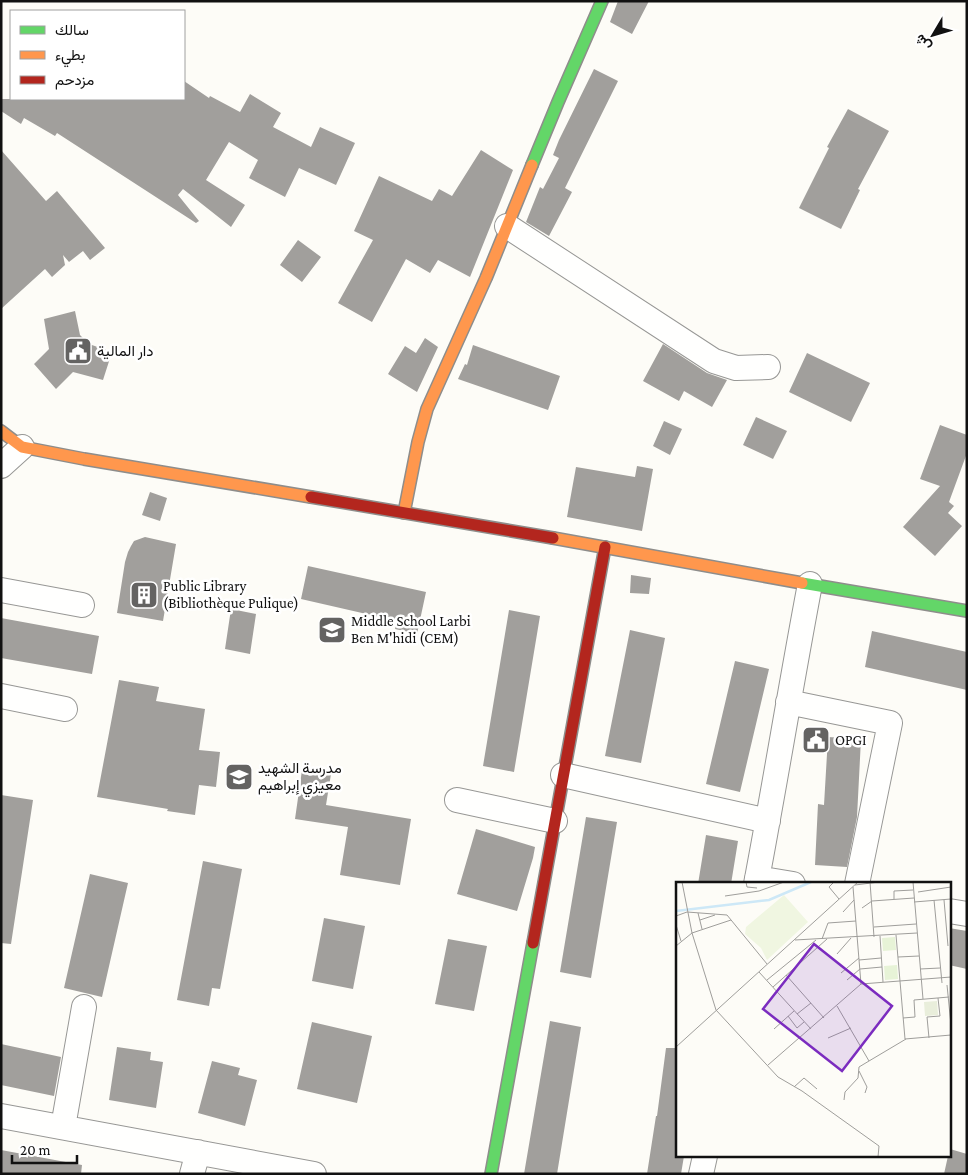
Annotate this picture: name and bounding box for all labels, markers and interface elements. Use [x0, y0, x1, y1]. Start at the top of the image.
legend [10, 10, 185, 100]
north arrow [908, 10, 958, 60]
text: سالك [55, 22, 89, 38]
text: ش [911, 31, 935, 55]
text: بطيء [55, 47, 85, 68]
text: مزدحم [55, 72, 94, 90]
public building icon: دار المالية [63, 336, 93, 366]
place label: دار المالية [97, 343, 153, 360]
place label: Public Library (Bibliothèque Pulique) [163, 578, 299, 612]
building icon: Public Library (Bibliothèque Pulique) [129, 580, 159, 610]
place label: Middle School Larbi Ben M'hidi (CEM) [351, 613, 471, 647]
school or university icon: Middle School Larbi Ben M'hidi (CEM) [317, 615, 347, 645]
public building icon: OPGI [801, 725, 831, 755]
place label: OPGI [835, 732, 867, 748]
place label: مدرسة الشهيد معيزي إبراهيم [258, 760, 342, 798]
school or university icon: مدرسة الشهيد معيزي إبراهيم [224, 762, 254, 792]
inset map [676, 882, 950, 1158]
scale bar [12, 1132, 78, 1164]
text: 20 m [20, 1142, 51, 1158]

